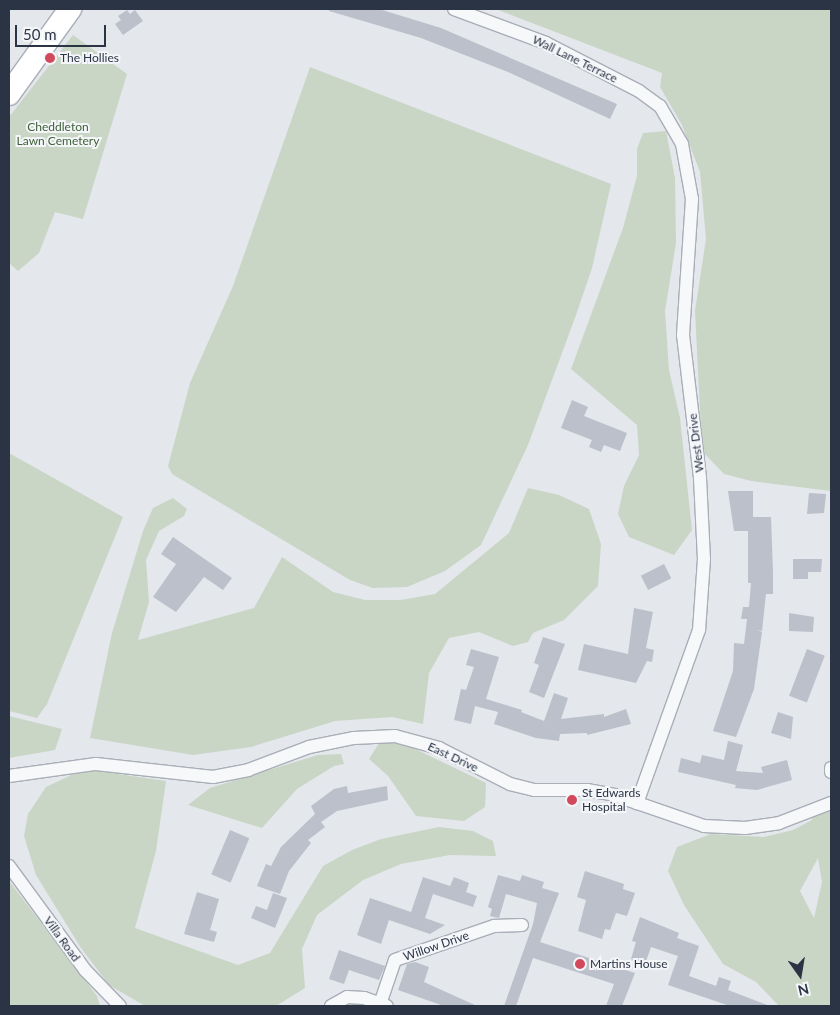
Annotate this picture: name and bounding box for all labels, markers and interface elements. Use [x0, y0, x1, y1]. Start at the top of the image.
scale bar [18, 15, 109, 47]
text: 50 m [23, 25, 57, 43]
street label: Wall Lane Terrace [530, 32, 620, 86]
place label: The Hollies [60, 51, 119, 65]
marker: The Hollies [44, 52, 56, 64]
park label: Cheddleton Lawn Cemetery [17, 120, 99, 148]
street label: West Drive [685, 413, 707, 473]
street label: East Drive [425, 739, 481, 775]
place label: St Edwards Hospital [582, 786, 640, 814]
marker: St Edwards Hospital [566, 794, 578, 806]
street label: Villa Road [41, 914, 83, 964]
street label: Willow Drive [401, 928, 471, 964]
north arrow [775, 950, 825, 1000]
place label: Martins House [590, 957, 668, 971]
marker: Martins House [574, 958, 586, 970]
text: N [796, 981, 811, 1000]

